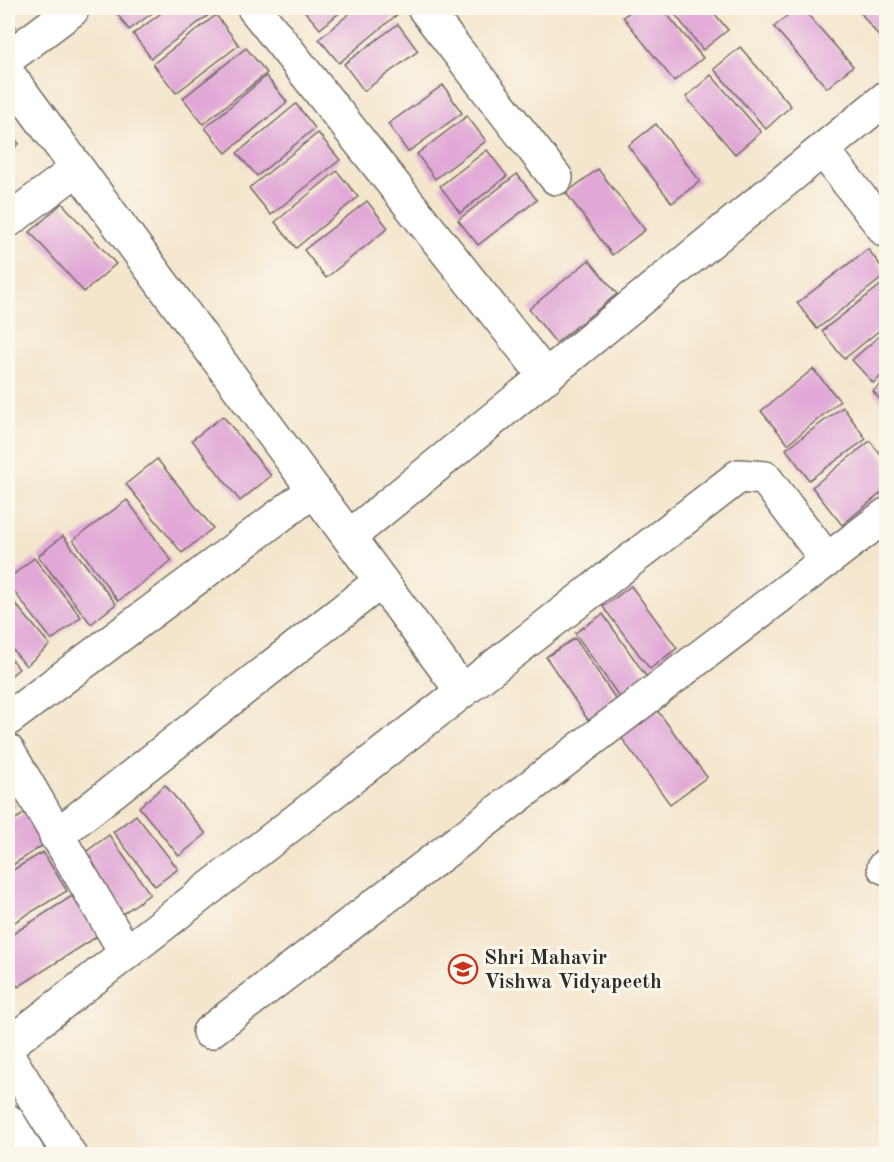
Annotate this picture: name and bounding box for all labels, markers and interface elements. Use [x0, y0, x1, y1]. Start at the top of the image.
place label: Shri Mahavir Vishwa Vidyapeeth [484, 948, 662, 993]
school or university icon: Shri Mahavir Vishwa Vidyapeeth [447, 953, 479, 985]

